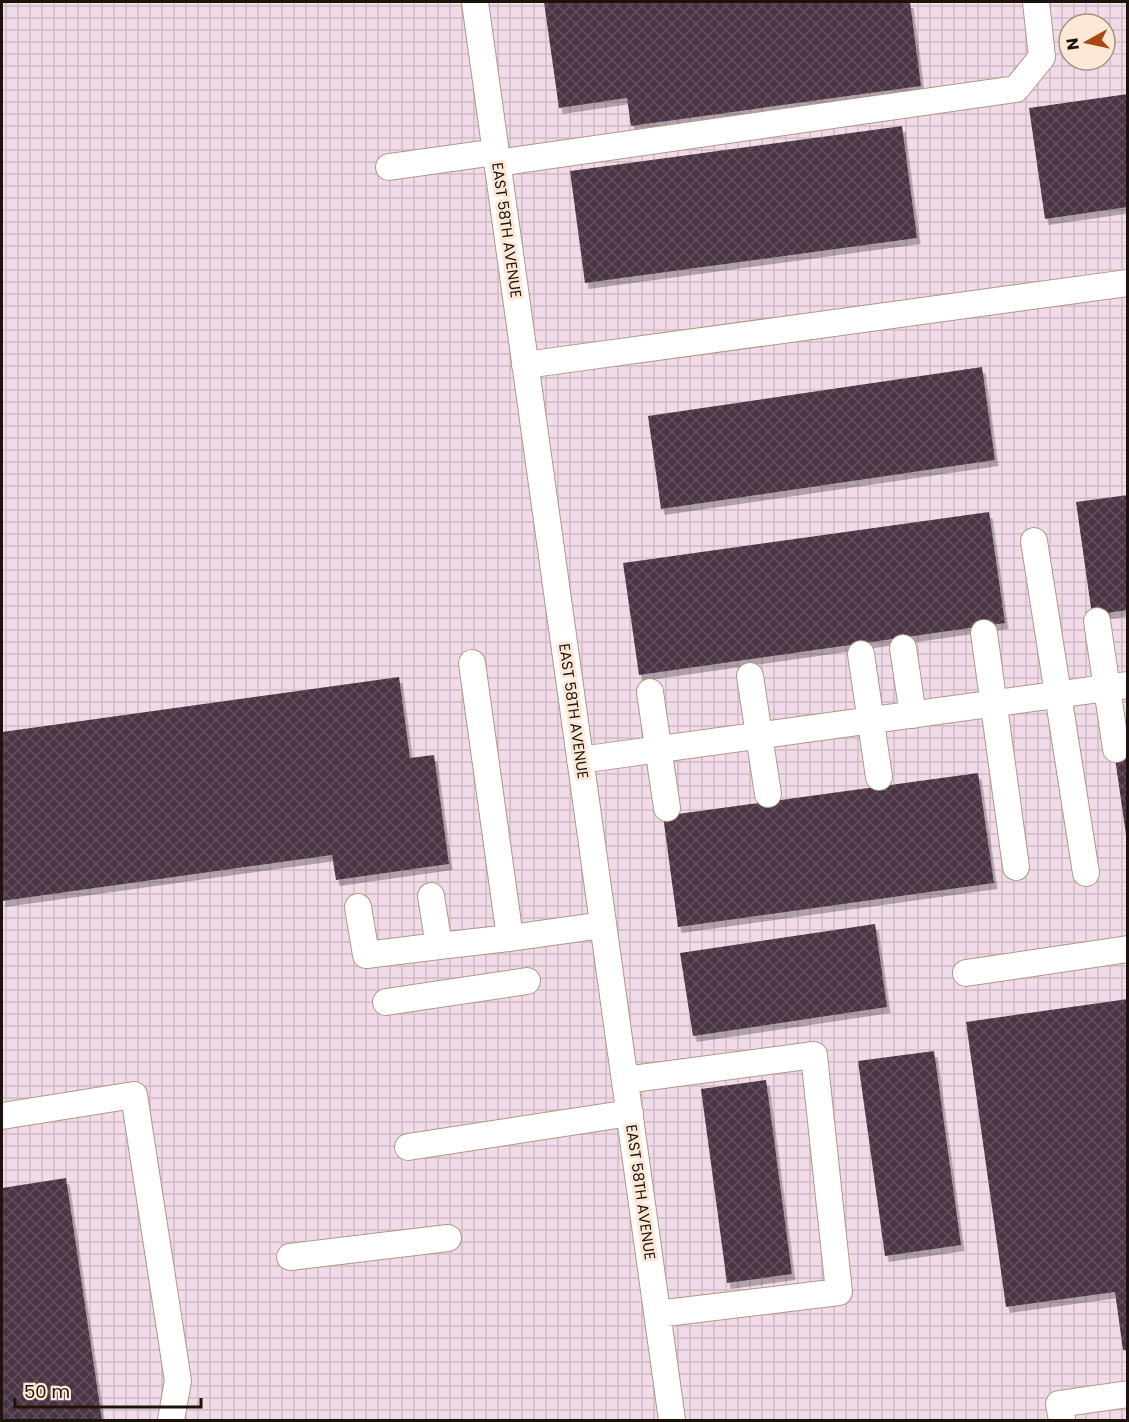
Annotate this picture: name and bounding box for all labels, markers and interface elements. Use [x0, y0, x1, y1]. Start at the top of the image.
north arrow [1057, 12, 1117, 72]
text: N [1060, 36, 1085, 52]
street label: EAST 58TH AVENUE [487, 161, 527, 299]
street label: EAST 58TH AVENUE [554, 642, 594, 780]
street label: EAST 58TH AVENUE [621, 1123, 661, 1261]
scale bar [15, 1371, 201, 1409]
text: 50 m [24, 1379, 70, 1404]

